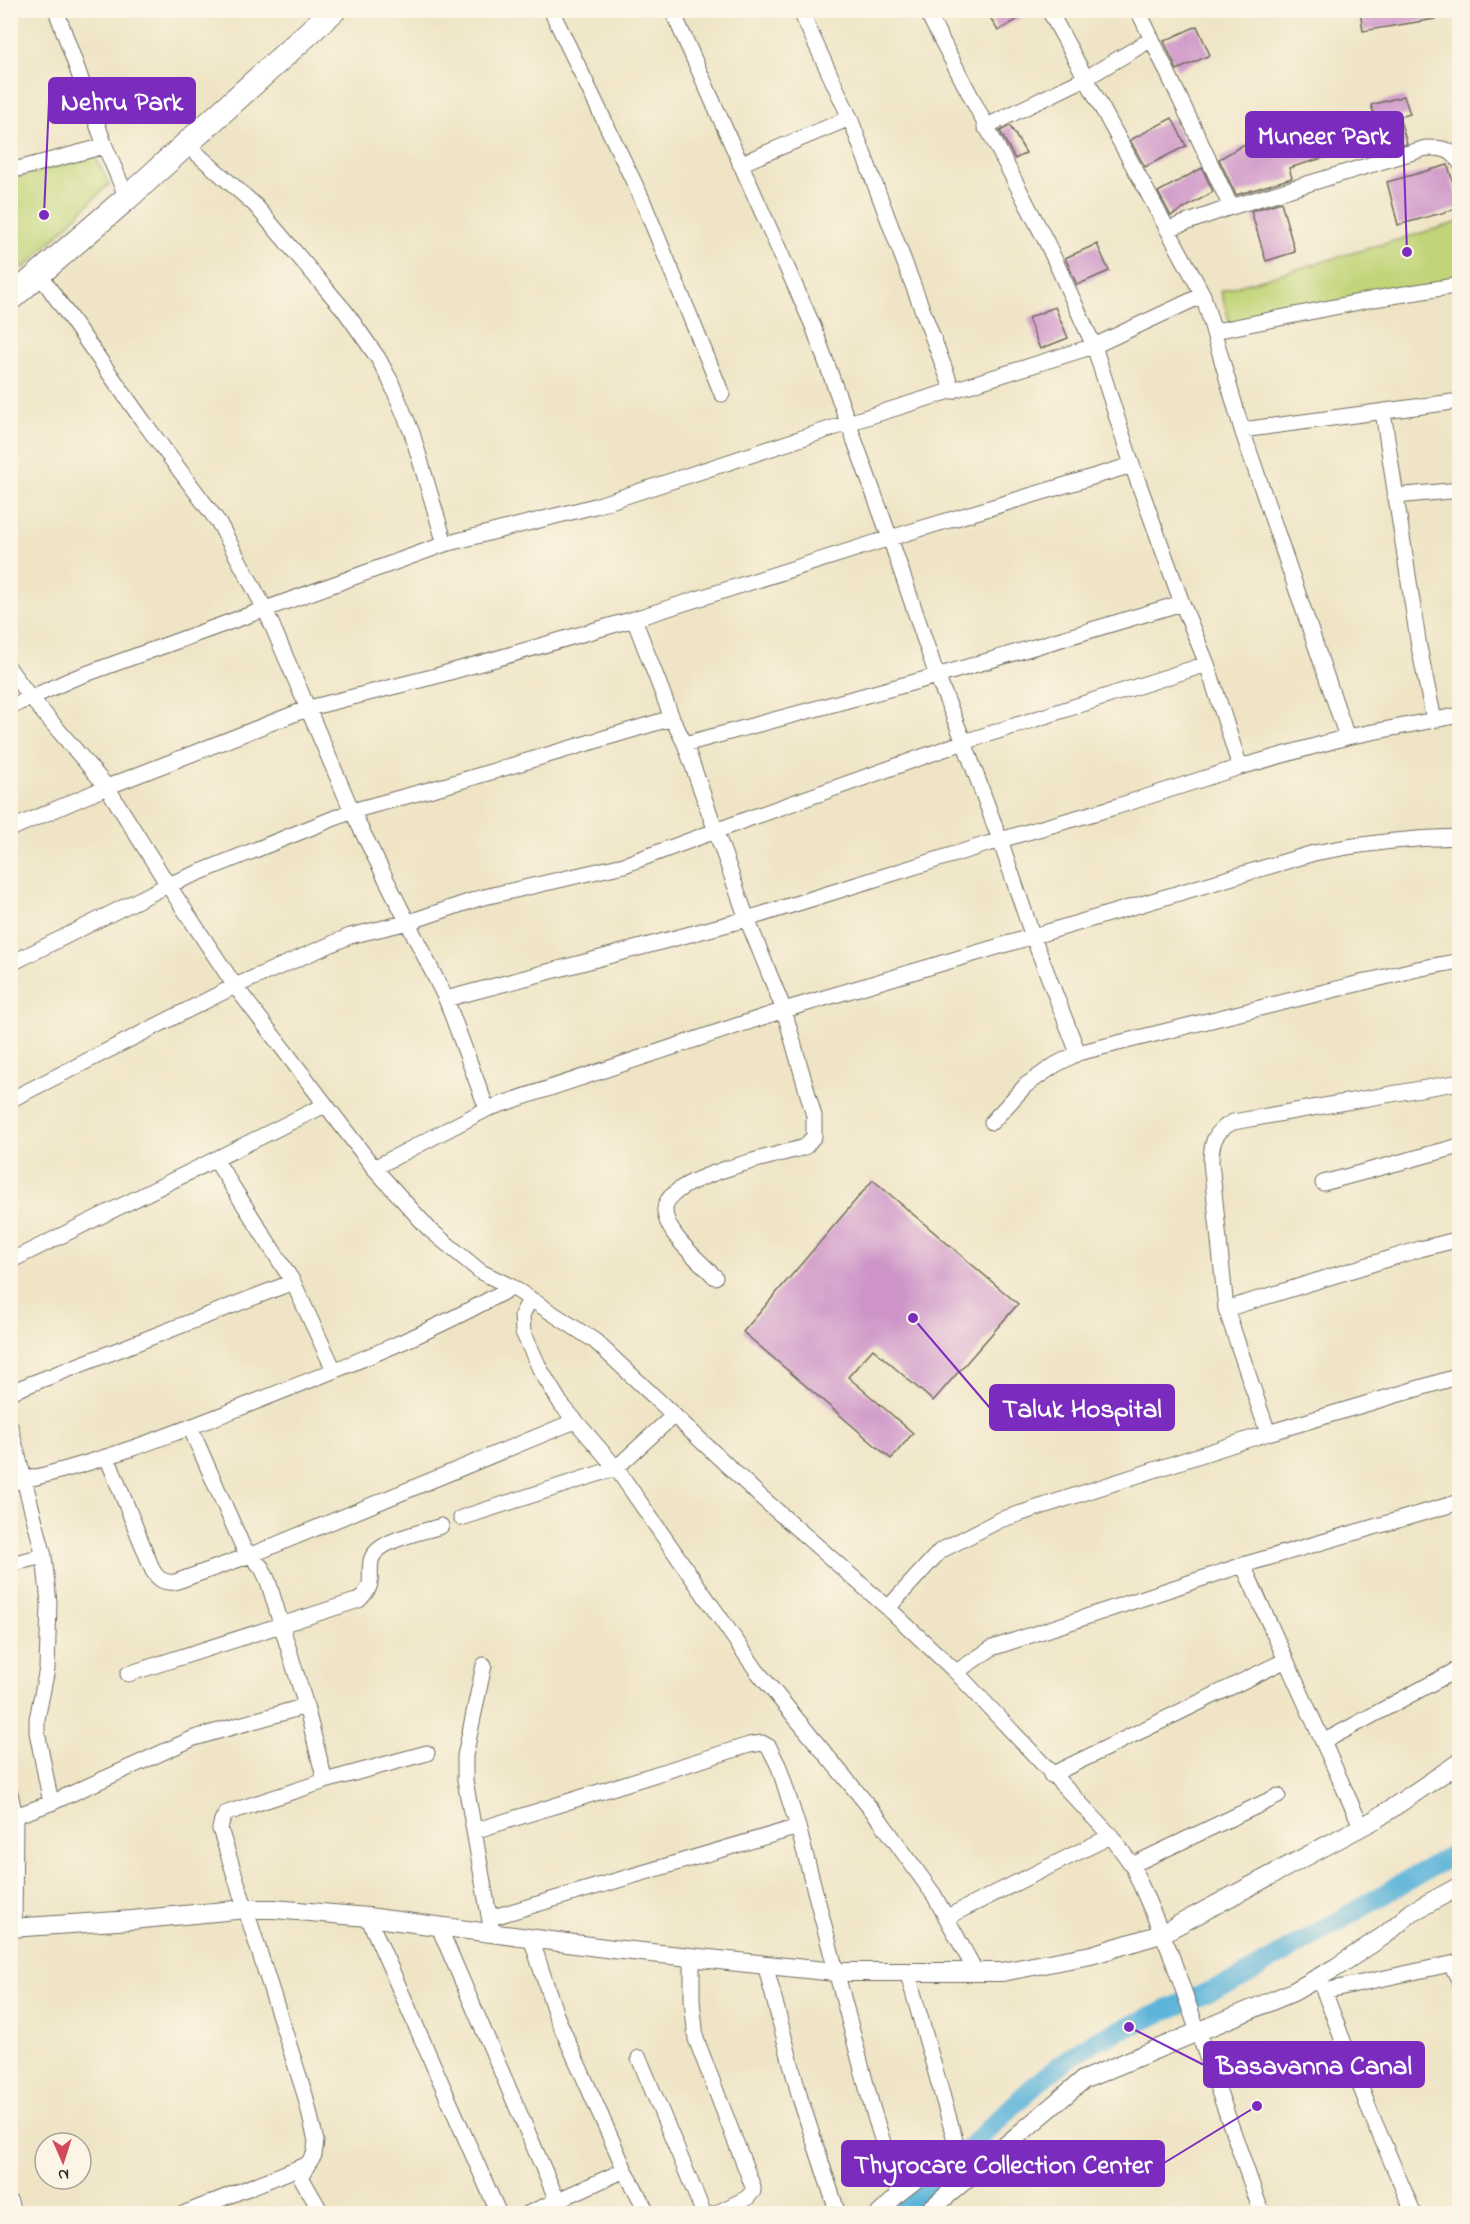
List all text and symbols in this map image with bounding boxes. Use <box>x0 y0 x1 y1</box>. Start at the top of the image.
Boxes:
callout: Nehru Park <box>49 78 195 123</box>
text: Nehru Park <box>61 84 184 123</box>
callout: Muneer Park <box>1246 112 1403 157</box>
text: Muneer Park <box>1257 118 1392 157</box>
callout: Taluk Hospital <box>990 1385 1174 1430</box>
text: Taluk Hospital <box>1002 1391 1162 1430</box>
callout: Basavanna Canal <box>1204 2042 1424 2087</box>
text: Basavanna Canal <box>1214 2048 1412 2087</box>
north arrow <box>33 2131 93 2191</box>
callout: Thyrocare Collection Center <box>842 2141 1164 2186</box>
text: Thyrocare Collection Center <box>854 2147 1153 2186</box>
text: N <box>57 2162 70 2186</box>

